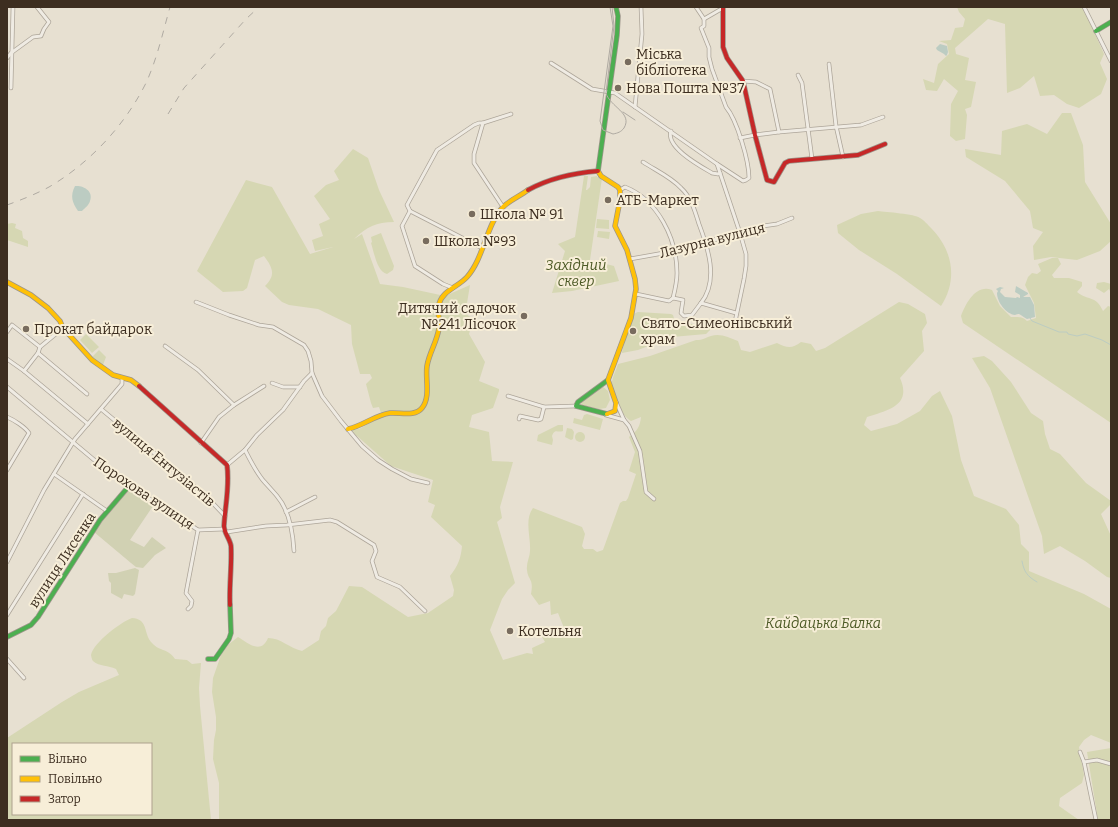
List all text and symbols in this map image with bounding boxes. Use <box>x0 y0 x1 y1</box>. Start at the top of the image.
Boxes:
place label: Міська бібліотека <box>636 46 707 79</box>
marker: Міська бібліотека <box>623 57 633 67</box>
place label: Нова Пошта №37 <box>626 80 744 97</box>
marker: Нова Пошта №37 <box>613 83 623 93</box>
place label: АТБ-Маркет <box>616 192 699 209</box>
marker: АТБ-Маркет <box>603 195 613 205</box>
place label: Школа № 91 <box>480 206 563 223</box>
marker: Школа № 91 <box>467 209 477 219</box>
street label: Лазурна вулиця <box>657 219 767 262</box>
place label: Школа №93 <box>434 233 516 250</box>
marker: Школа №93 <box>421 236 431 246</box>
park label: Західний сквер <box>546 257 606 290</box>
place label: Дитячий садочок №241 Лісочок <box>398 300 517 333</box>
marker: Дитячий садочок №241 Лісочок <box>519 311 529 321</box>
place label: Свято-Симеонівський храм <box>641 315 792 348</box>
place label: Прокат байдарок <box>34 321 153 338</box>
marker: Прокат байдарок <box>21 324 31 334</box>
marker: Свято-Симеонівський храм <box>628 326 638 336</box>
street label: вулиця Ентузіастів <box>109 414 219 510</box>
street label: Порохова вулиця <box>90 454 197 533</box>
street label: вулиця Лисенка <box>25 509 100 611</box>
park label: Кайдацька Балка <box>765 615 881 632</box>
place label: Котельня <box>518 623 582 640</box>
marker: Котельня <box>505 626 515 636</box>
legend <box>12 743 152 815</box>
text: Вільно <box>48 752 87 766</box>
text: Повільно <box>48 772 102 786</box>
text: Затор <box>48 792 81 806</box>

